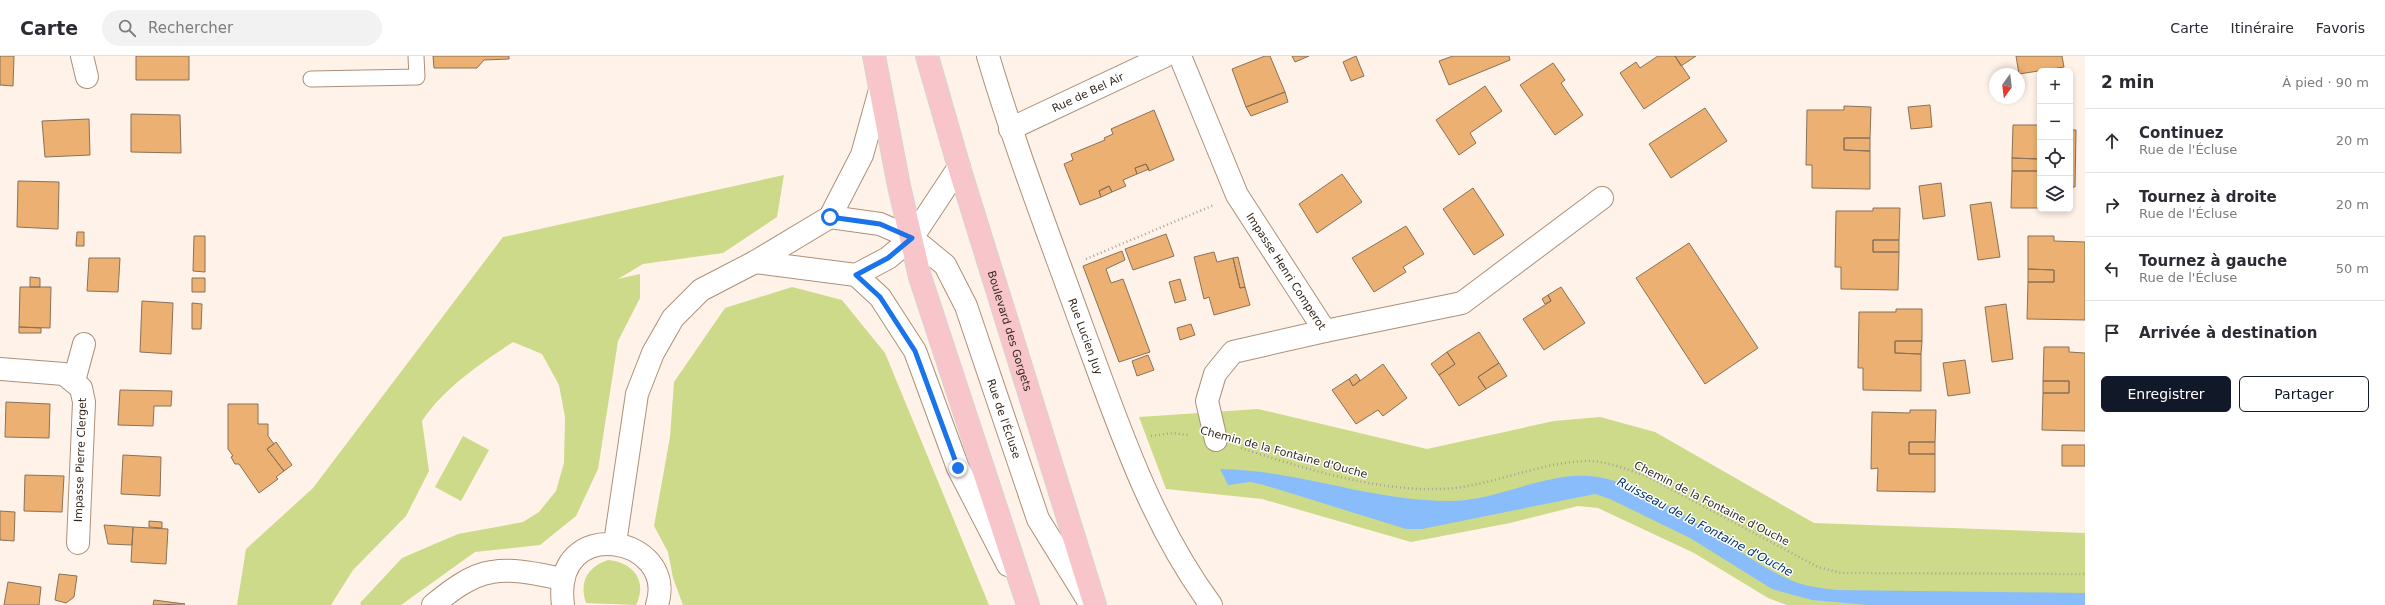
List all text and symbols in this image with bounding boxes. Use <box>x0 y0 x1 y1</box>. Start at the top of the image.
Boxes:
search box <box>102 10 382 46</box>
text: Carte <box>20 17 78 39</box>
icon: search <box>116 17 138 39</box>
text: Rechercher <box>148 19 233 37</box>
text: Carte <box>2170 20 2209 36</box>
text: Itinéraire <box>2231 20 2294 36</box>
text: Favoris <box>2316 20 2365 36</box>
north arrow <box>1989 68 2025 104</box>
map controls <box>2037 68 2073 212</box>
button: + <box>2037 68 2073 104</box>
street label: Rue de Bel Air <box>1050 70 1126 115</box>
text: 2 min <box>2101 72 2154 92</box>
text: À pied · 90 m <box>2282 75 2369 90</box>
button: − <box>2037 104 2073 140</box>
text: Continuez <box>2139 124 2224 142</box>
icon: ahead <box>2101 130 2123 152</box>
text: 20 m <box>2336 133 2369 148</box>
button: locate <box>2037 140 2073 176</box>
text: Rue de l'Écluse <box>2139 142 2237 157</box>
button: layers <box>2037 176 2073 212</box>
text: Tournez à droite <box>2139 188 2277 206</box>
icon: right <box>2101 194 2123 216</box>
text: 20 m <box>2336 197 2369 212</box>
text: Rue de l'Écluse <box>2139 206 2237 221</box>
route start <box>821 208 839 226</box>
street label: Impasse Henri Comperot <box>1243 211 1329 333</box>
text: Tournez à gauche <box>2139 252 2287 270</box>
icon: left <box>2101 258 2123 280</box>
text: 50 m <box>2336 261 2369 276</box>
street label: Boulevard des Gorgets <box>985 269 1034 393</box>
text: Rue de l'Écluse <box>2139 270 2237 285</box>
street label: Rue Lucien Juy <box>1065 297 1105 377</box>
icon: arrive <box>2101 322 2123 344</box>
text: Arrivée à destination <box>2139 324 2317 342</box>
button: Enregistrer <box>2101 376 2231 412</box>
button: Partager <box>2239 376 2369 412</box>
street label: Rue de l'Écluse <box>984 377 1023 461</box>
street label: Impasse Pierre Clerget <box>72 397 89 522</box>
street label: Chemin de la Fontaine d'Ouche <box>1199 424 1369 481</box>
street label: Chemin de la Fontaine d'Ouche <box>1632 458 1792 549</box>
route end <box>949 459 967 477</box>
water label: Ruisseau de la Fontaine d'Ouche <box>1615 475 1795 579</box>

